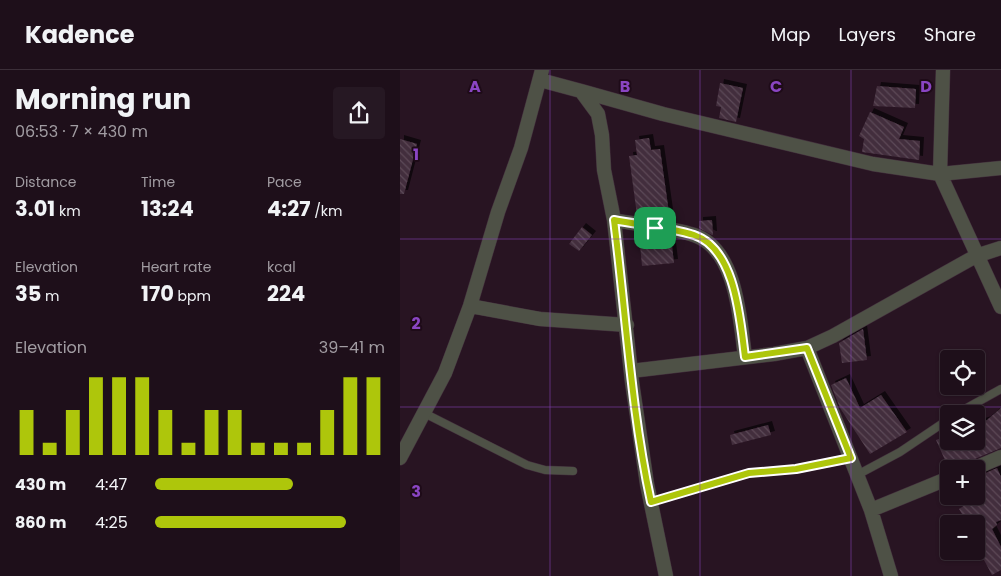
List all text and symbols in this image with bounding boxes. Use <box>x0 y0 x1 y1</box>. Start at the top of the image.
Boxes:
text: Kadence <box>25 18 135 51</box>
text: Map <box>771 22 811 47</box>
text: Layers <box>839 22 896 47</box>
text: Share <box>924 22 976 47</box>
text: A <box>469 75 481 98</box>
text: B <box>620 75 630 98</box>
text: C <box>770 75 782 98</box>
text: D <box>920 75 932 98</box>
text: Morning run <box>15 80 191 119</box>
button: share <box>333 87 385 139</box>
text: 06:53 · 7 × 430 m <box>15 120 148 143</box>
text: 1 <box>413 143 419 166</box>
text: Distance <box>15 172 76 192</box>
text: Time <box>141 172 175 192</box>
text: Pace <box>267 172 302 192</box>
text: 3.01 <box>15 194 55 223</box>
text: 13:24 <box>141 194 194 223</box>
text: 4:27 <box>267 194 310 223</box>
text: km <box>55 201 81 221</box>
text: /km <box>310 201 342 221</box>
pin <box>634 207 676 249</box>
icon: arrive <box>641 214 669 242</box>
text: Elevation <box>15 257 78 277</box>
text: Heart rate <box>141 257 211 277</box>
text: kcal <box>267 257 296 277</box>
text: 35 <box>15 279 41 308</box>
text: 170 <box>141 279 174 308</box>
text: 224 <box>267 279 305 308</box>
text: m <box>41 286 60 306</box>
text: bpm <box>174 286 211 306</box>
text: 2 <box>411 312 421 335</box>
text: Elevation <box>15 336 87 359</box>
text: 39–41 m <box>319 336 385 359</box>
map controls <box>940 350 985 560</box>
button: locate <box>940 350 985 395</box>
button: layers <box>940 405 985 450</box>
button: + <box>940 460 985 505</box>
text: 430 m <box>15 473 66 496</box>
text: 4:47 <box>95 473 127 496</box>
text: 3 <box>411 480 421 503</box>
text: 860 m <box>15 511 66 534</box>
text: 4:25 <box>95 511 128 534</box>
button: − <box>940 515 985 560</box>

